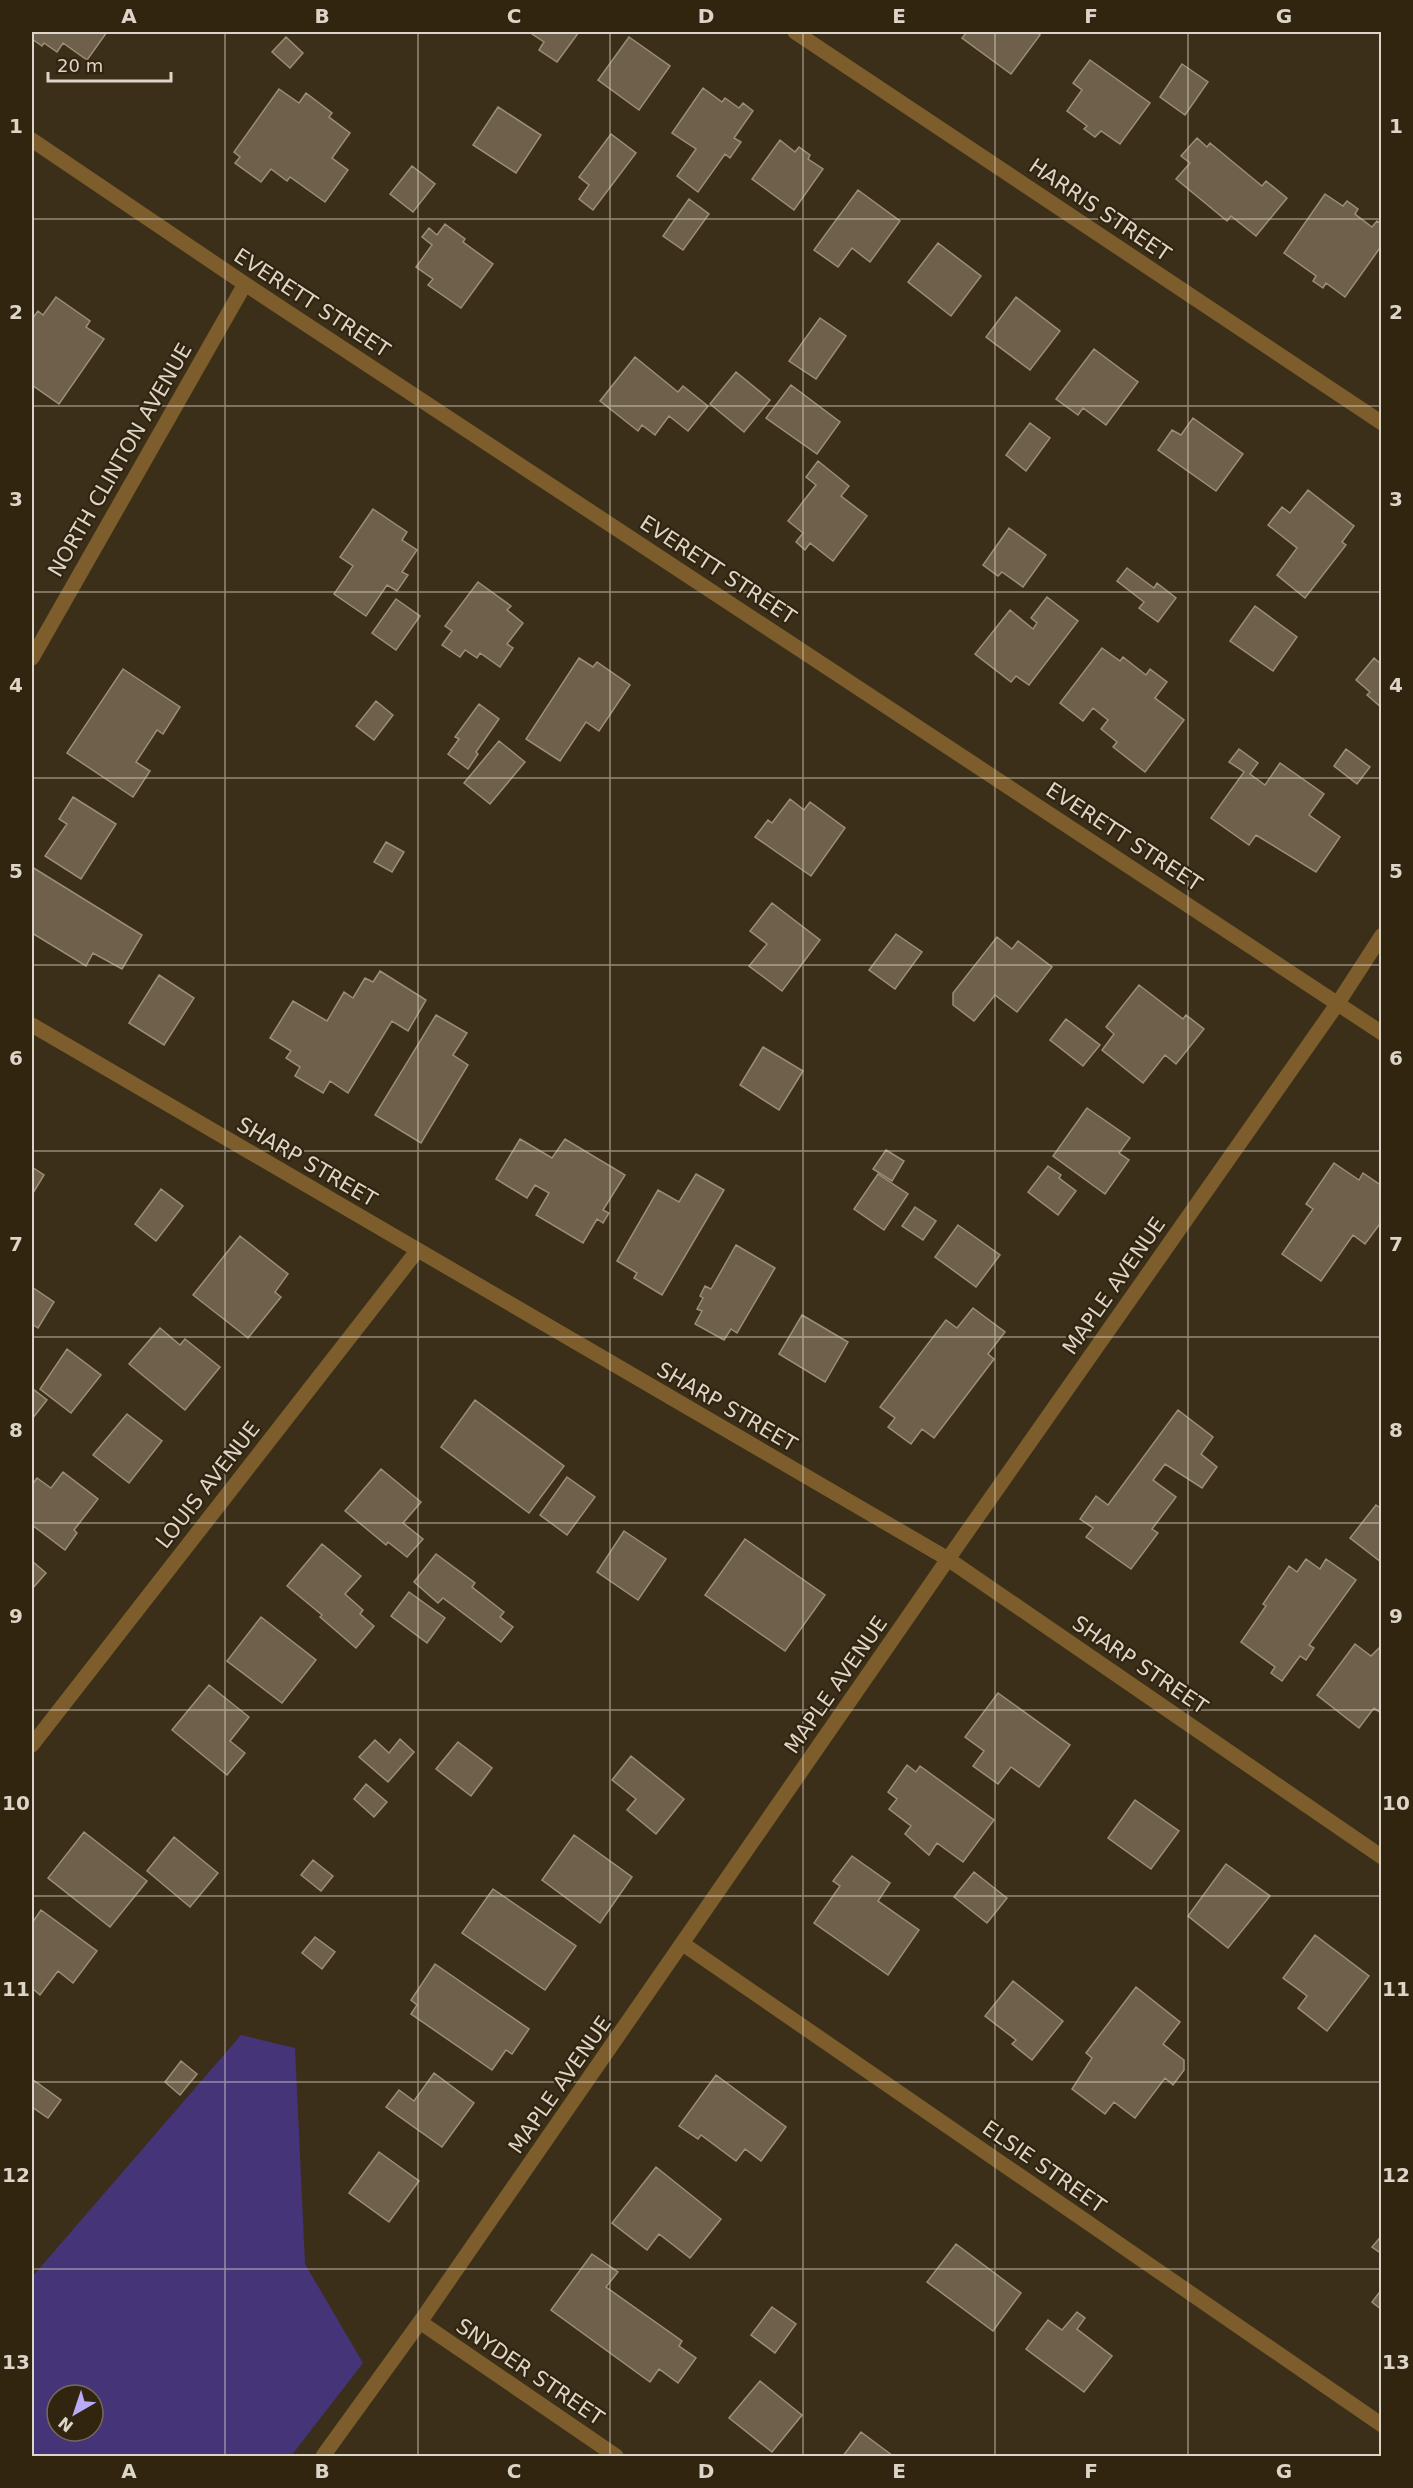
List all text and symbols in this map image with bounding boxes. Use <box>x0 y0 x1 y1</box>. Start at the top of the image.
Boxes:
text: A <box>121 4 137 28</box>
text: B <box>314 4 330 28</box>
text: C <box>507 4 521 28</box>
text: D <box>698 4 714 28</box>
text: E <box>892 4 906 28</box>
text: F <box>1084 4 1098 28</box>
text: G <box>1276 4 1292 28</box>
scale bar <box>48 45 171 83</box>
text: 20 m <box>57 55 103 76</box>
text: 1 <box>9 114 23 138</box>
text: 1 <box>1389 114 1403 138</box>
street label: HARRIS STREET <box>1025 154 1176 266</box>
street label: EVERETT STREET <box>230 244 395 362</box>
text: 2 <box>9 300 23 324</box>
text: 2 <box>1389 300 1403 324</box>
street label: NORTH CLINTON AVENUE <box>43 339 197 581</box>
text: 3 <box>9 487 23 511</box>
text: 3 <box>1389 487 1403 511</box>
street label: EVERETT STREET <box>636 511 801 629</box>
text: 4 <box>9 673 23 697</box>
text: 4 <box>1389 673 1403 697</box>
street label: EVERETT STREET <box>1042 778 1207 896</box>
text: 5 <box>9 859 23 883</box>
text: 5 <box>1389 859 1403 883</box>
text: 6 <box>9 1046 23 1070</box>
text: 6 <box>1389 1046 1403 1070</box>
street label: SHARP STREET <box>233 1112 381 1212</box>
street label: MAPLE AVENUE <box>1058 1213 1170 1359</box>
text: 7 <box>9 1232 23 1256</box>
text: 7 <box>1389 1232 1403 1256</box>
street label: SHARP STREET <box>653 1357 801 1457</box>
street label: LOUIS AVENUE <box>151 1417 265 1553</box>
text: 8 <box>9 1418 23 1442</box>
text: 8 <box>1389 1418 1403 1442</box>
text: 9 <box>9 1604 23 1628</box>
text: 9 <box>1389 1604 1403 1628</box>
street label: SHARP STREET <box>1068 1611 1212 1719</box>
street label: MAPLE AVENUE <box>780 1612 892 1758</box>
text: 10 <box>2 1791 30 1815</box>
text: 10 <box>1382 1791 1410 1815</box>
text: 11 <box>2 1977 30 2001</box>
text: 11 <box>1382 1977 1410 2001</box>
street label: MAPLE AVENUE <box>504 2012 616 2158</box>
street label: ELSIE STREET <box>978 2116 1110 2218</box>
text: 12 <box>2 2163 30 2187</box>
text: 12 <box>1382 2163 1410 2187</box>
street label: SNYDER STREET <box>452 2314 608 2430</box>
text: 13 <box>2 2350 30 2374</box>
text: 13 <box>1382 2350 1410 2374</box>
north arrow <box>45 2383 105 2443</box>
text: N <box>55 2413 77 2436</box>
text: A <box>121 2459 137 2483</box>
text: B <box>314 2459 330 2483</box>
text: C <box>507 2459 521 2483</box>
text: D <box>698 2459 714 2483</box>
text: E <box>892 2459 906 2483</box>
text: F <box>1084 2459 1098 2483</box>
text: G <box>1276 2459 1292 2483</box>

